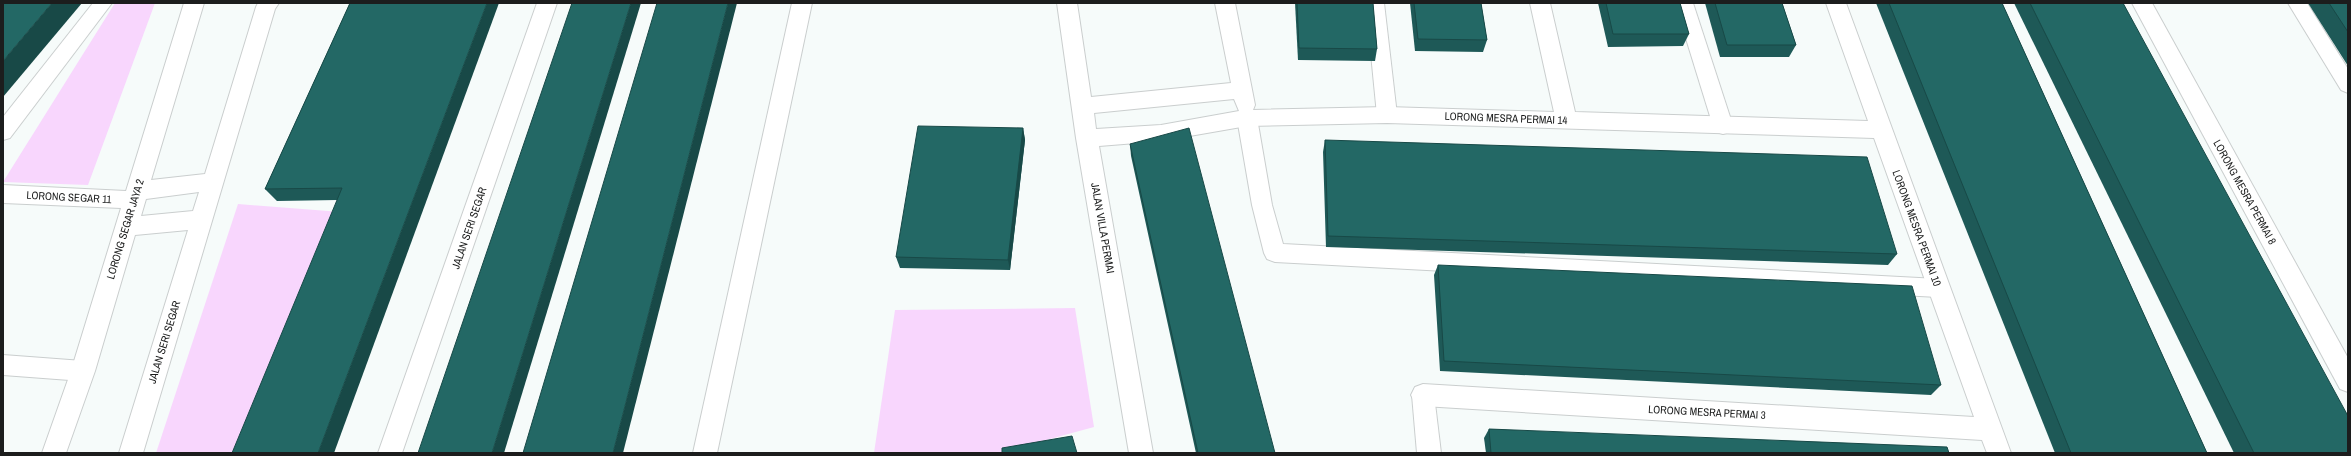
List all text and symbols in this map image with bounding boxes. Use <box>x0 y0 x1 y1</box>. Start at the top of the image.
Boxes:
street label: LORONG MESRA PERMAI 14 <box>1444 109 1568 127</box>
street label: LORONG MESRA PERMAI 8 <box>2210 137 2280 247</box>
street label: LORONG MESRA PERMAI 10 <box>1889 168 1945 288</box>
street label: LORONG SEGAR JAYA 2 <box>103 177 147 281</box>
street label: JALAN VILLA PERMAI <box>1088 182 1118 274</box>
street label: JALAN SERI SEGAR <box>448 185 490 271</box>
street label: LORONG SEGAR 11 <box>26 188 112 206</box>
street label: JALAN SERI SEGAR <box>145 299 183 385</box>
street label: LORONG MESRA PERMAI 3 <box>1648 402 1766 422</box>

